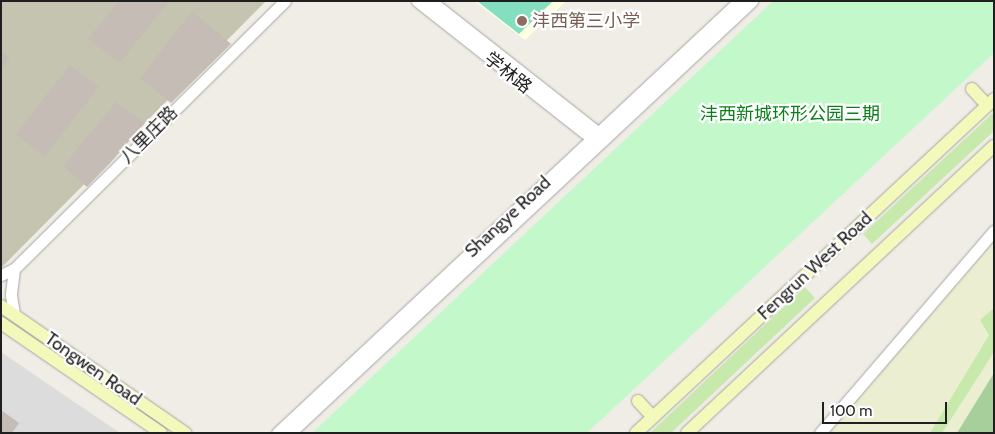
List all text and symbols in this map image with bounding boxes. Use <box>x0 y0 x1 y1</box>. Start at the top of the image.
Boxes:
place label: 沣西第三小学 <box>532 10 640 32</box>
marker: 沣西第三小学 <box>516 15 528 27</box>
street label: 学林路 <box>480 48 536 98</box>
street label: 八里庄路 <box>116 102 182 168</box>
park label: 沣西新城环形公园三期 <box>700 103 880 125</box>
street label: Shangye Road <box>461 172 555 262</box>
street label: Fengrun West Road <box>753 208 877 324</box>
street label: Tongwen Road <box>41 328 145 410</box>
scale bar <box>825 392 950 424</box>
text: 100 m <box>830 402 872 420</box>

